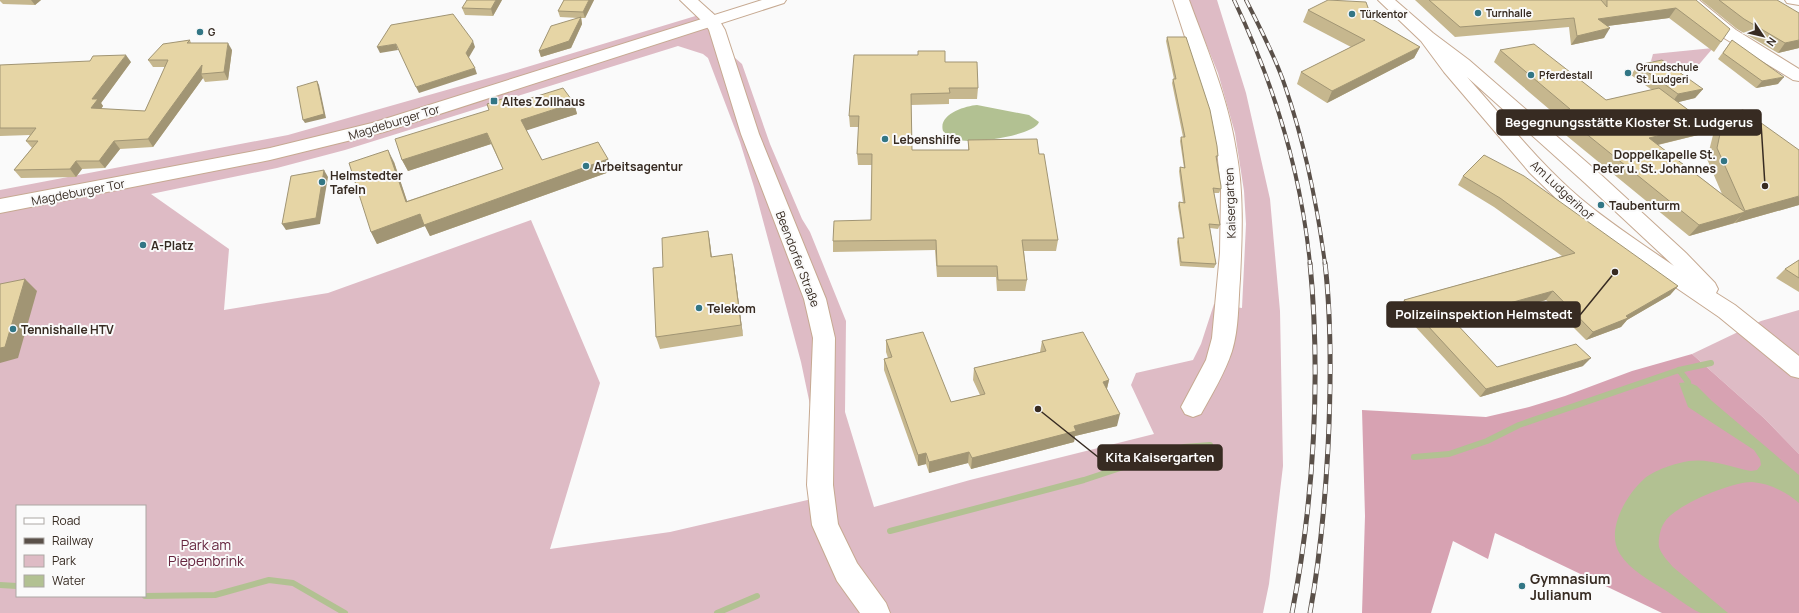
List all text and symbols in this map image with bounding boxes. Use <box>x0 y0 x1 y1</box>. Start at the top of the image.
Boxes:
place label: Turnhalle <box>1486 6 1532 20</box>
place label: Türkentor <box>1360 7 1407 21</box>
marker: Turnhalle <box>1473 8 1483 18</box>
marker: Türkentor <box>1347 9 1357 19</box>
north arrow <box>1743 16 1783 56</box>
place label: G <box>208 25 216 39</box>
marker: G <box>195 27 205 37</box>
text: N <box>1763 34 1780 50</box>
place label: Grundschule St. Ludgeri <box>1636 60 1698 86</box>
place label: Pferdestall <box>1539 68 1593 82</box>
marker: Grundschule St. Ludgeri <box>1623 68 1633 78</box>
marker: Pferdestall <box>1526 70 1536 80</box>
place label: Altes Zollhaus <box>502 93 585 110</box>
marker: Altes Zollhaus <box>489 96 499 106</box>
street label: Magdeburger Tor <box>346 100 442 144</box>
callout: Begegnungsstätte Kloster St. Ludgerus <box>1497 110 1761 135</box>
text: Begegnungsstätte Kloster St. Ludgerus <box>1505 113 1753 131</box>
place label: Lebenshilfe <box>893 131 961 148</box>
marker: Lebenshilfe <box>880 134 890 144</box>
place label: Doppelkapelle St. Peter u. St. Johannes <box>1593 146 1716 177</box>
street label: Am Ludgerihof <box>1527 156 1598 224</box>
marker: Doppelkapelle St. Peter u. St. Johannes <box>1719 156 1729 166</box>
place label: Arbeitsagentur <box>594 158 683 175</box>
marker: Arbeitsagentur <box>581 161 591 171</box>
place label: Helmstedter Tafeln <box>330 167 403 198</box>
street label: Kaisergarten <box>1220 167 1240 239</box>
street label: Magdeburger Tor <box>30 174 127 209</box>
marker: Helmstedter Tafeln <box>317 177 327 187</box>
place label: Taubenturm <box>1609 197 1680 214</box>
marker: Taubenturm <box>1596 200 1606 210</box>
street label: Beendorfer Straße <box>772 208 824 310</box>
place label: A-Platz <box>151 237 194 254</box>
marker: A-Platz <box>138 240 148 250</box>
place label: Telekom <box>707 300 756 317</box>
callout: Polizeiinspektion Helmstedt <box>1387 302 1580 327</box>
marker: Telekom <box>694 303 704 313</box>
text: Polizeiinspektion Helmstedt <box>1395 305 1573 323</box>
place label: Tennishalle HTV <box>21 321 114 338</box>
marker: Tennishalle HTV <box>8 324 18 334</box>
callout: Kita Kaisergarten <box>1098 445 1222 470</box>
text: Kita Kaisergarten <box>1106 448 1214 466</box>
legend <box>16 505 146 597</box>
text: Road <box>52 512 80 529</box>
text: Railway <box>52 532 94 549</box>
park label: Park am Piepenbrink <box>168 535 245 570</box>
text: Park <box>52 552 77 569</box>
place label: Gymnasium Julianum <box>1530 569 1610 604</box>
text: Water <box>52 572 86 589</box>
marker: Gymnasium Julianum <box>1517 581 1527 591</box>

